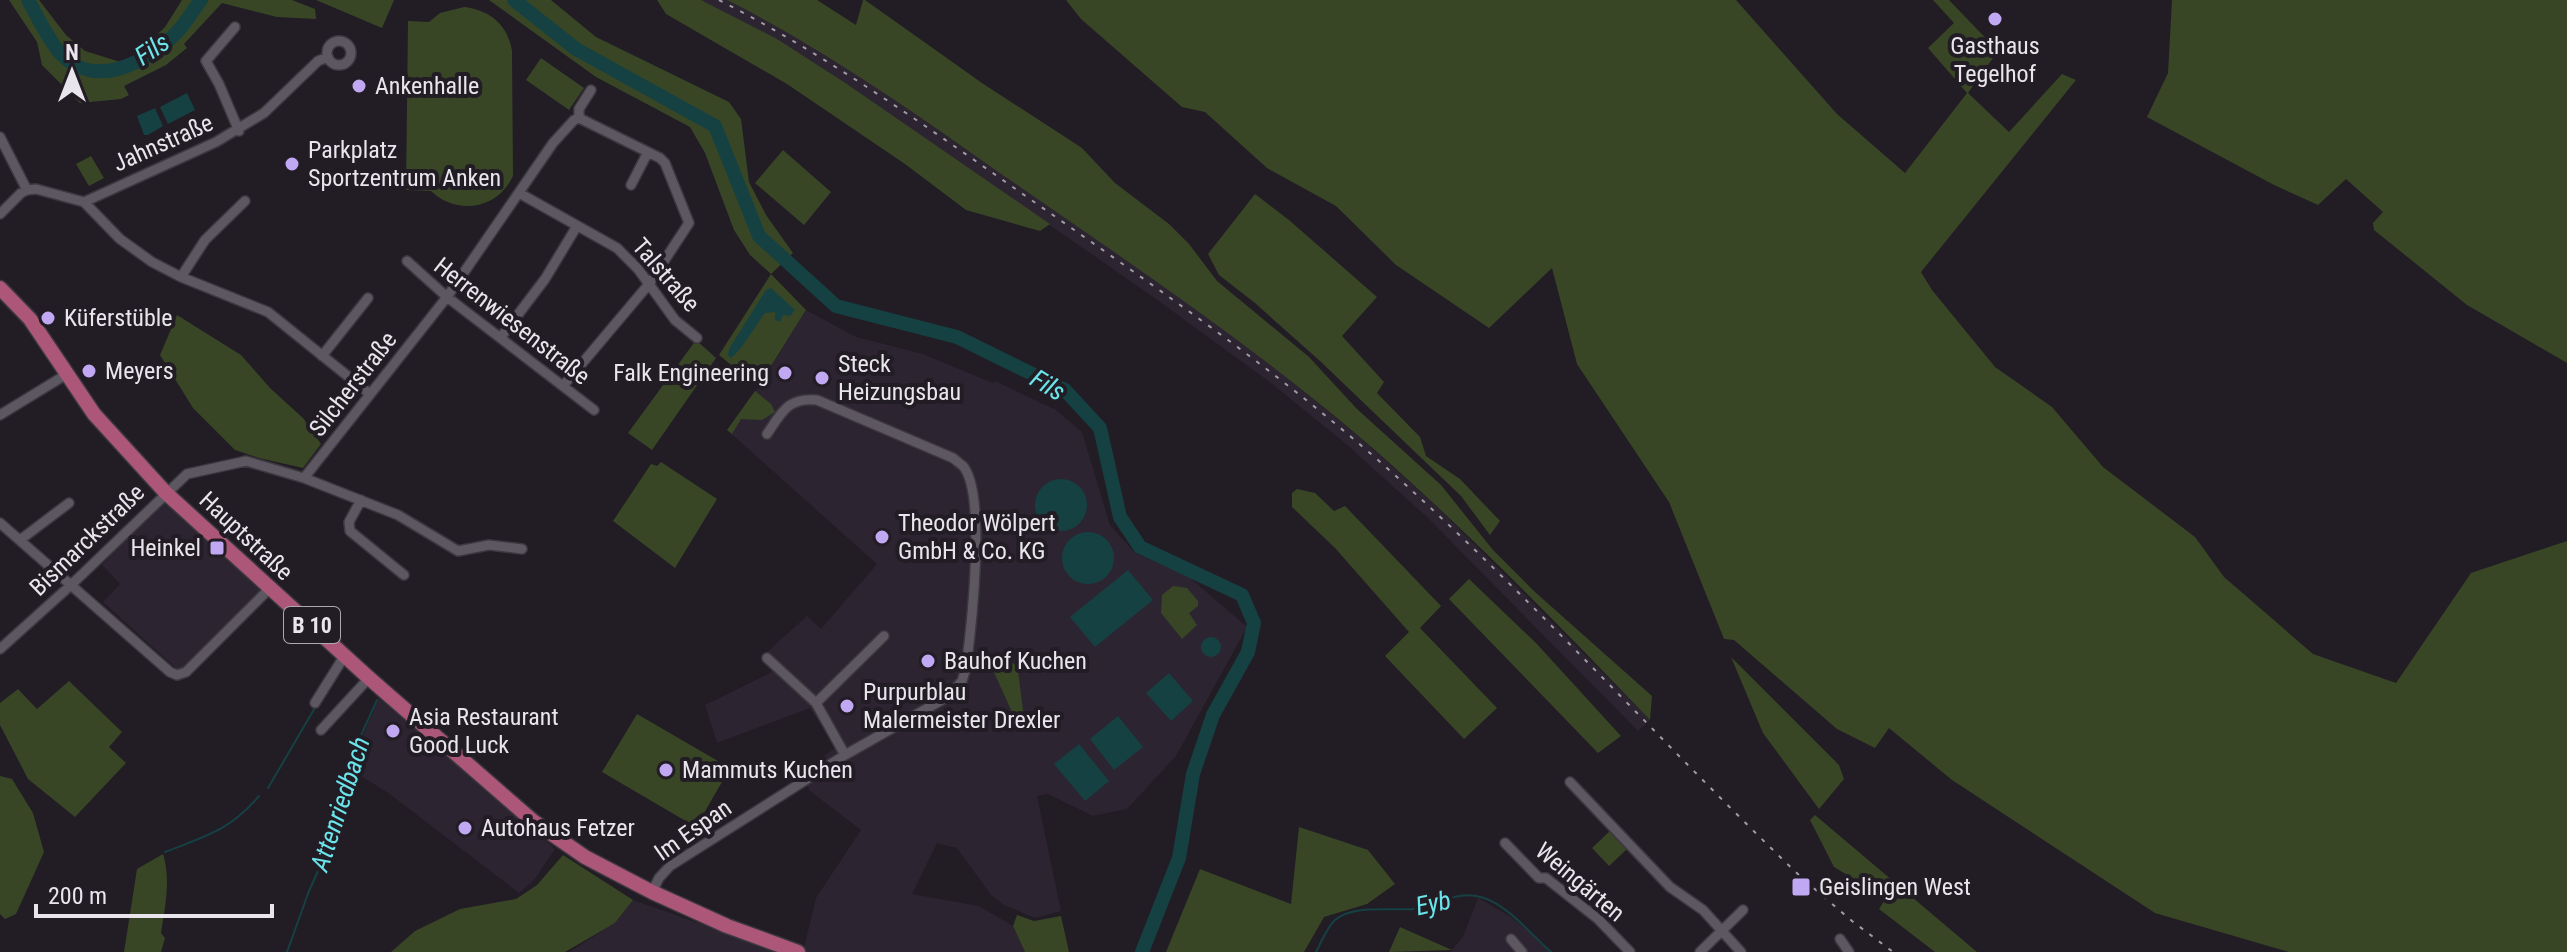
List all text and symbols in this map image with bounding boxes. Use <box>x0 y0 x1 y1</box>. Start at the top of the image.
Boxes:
marker: Gasthaus Tegelhof <box>1986 10 2004 28</box>
water label: Fils <box>129 27 175 71</box>
north arrow <box>32 32 112 112</box>
place label: Gasthaus Tegelhof <box>1950 32 2040 88</box>
text: N <box>65 40 79 65</box>
place label: Ankenhalle <box>375 72 479 100</box>
marker: Ankenhalle <box>350 77 368 95</box>
street label: Jahnstraße <box>109 109 217 177</box>
place label: Parkplatz Sportzentrum Anken <box>308 136 501 192</box>
marker: Parkplatz Sportzentrum Anken <box>283 155 301 173</box>
street label: Talstraße <box>626 232 706 318</box>
street label: Herrenwiesenstraße <box>429 252 595 390</box>
place label: Küferstüble <box>64 304 173 332</box>
marker: Küferstüble <box>39 309 57 327</box>
street label: Silcherstraße <box>304 326 402 442</box>
place label: Steck Heizungsbau <box>838 350 961 406</box>
place label: Meyers <box>105 357 174 385</box>
place label: Falk Engineering <box>613 359 769 387</box>
marker: Meyers <box>80 362 98 380</box>
water label: Fils <box>1025 363 1071 407</box>
marker: Falk Engineering <box>776 364 794 382</box>
marker: Steck Heizungsbau <box>813 369 831 387</box>
street label: Bismarckstraße <box>24 478 150 602</box>
street label: Hauptstraße <box>194 486 298 586</box>
place label: Theodor Wölpert GmbH & Co. KG <box>898 509 1056 565</box>
marker: Theodor Wölpert GmbH & Co. KG <box>873 528 891 546</box>
place label: Heinkel <box>130 534 201 562</box>
marker: Heinkel <box>208 539 226 557</box>
road number: B 10 <box>284 607 340 643</box>
place label: Bauhof Kuchen <box>944 647 1087 675</box>
marker: Bauhof Kuchen <box>919 652 937 670</box>
place label: Purpurblau Malermeister Drexler <box>863 678 1060 734</box>
marker: Purpurblau Malermeister Drexler <box>838 697 856 715</box>
place label: Asia Restaurant Good Luck <box>409 703 559 759</box>
marker: Asia Restaurant Good Luck <box>384 722 402 740</box>
water label: Attenriedbach <box>304 733 376 876</box>
place label: Mammuts Kuchen <box>682 756 853 784</box>
marker: Mammuts Kuchen <box>657 761 675 779</box>
street label: Im Espan <box>649 793 737 867</box>
place label: Autohaus Fetzer <box>481 814 635 842</box>
marker: Autohaus Fetzer <box>456 819 474 837</box>
street label: Weingärten <box>1530 837 1630 927</box>
scale bar <box>36 868 272 918</box>
place label: Geislingen West <box>1819 873 1971 901</box>
marker: Geislingen West <box>1790 876 1812 898</box>
text: 200 m <box>48 882 107 910</box>
water label: Eyb <box>1413 885 1453 921</box>

